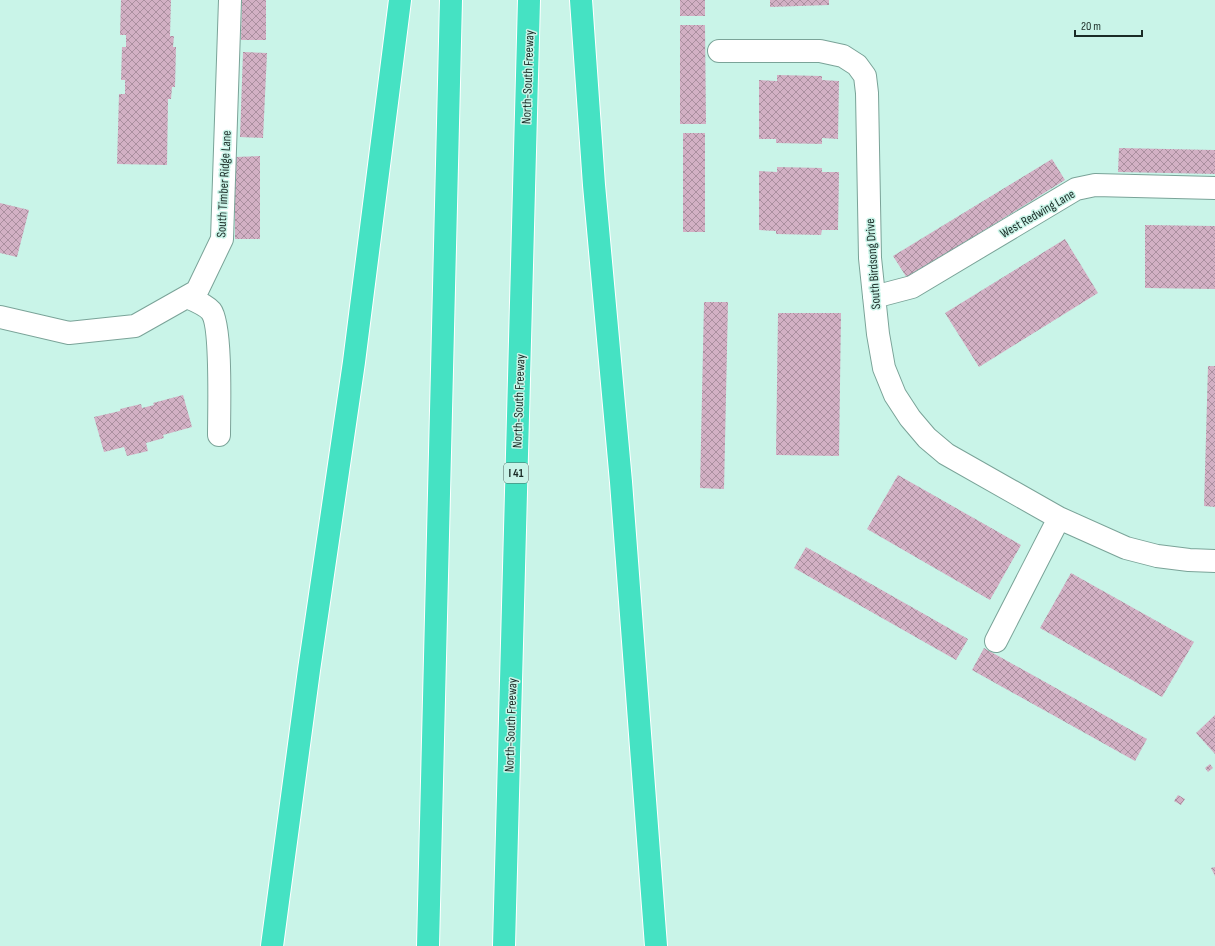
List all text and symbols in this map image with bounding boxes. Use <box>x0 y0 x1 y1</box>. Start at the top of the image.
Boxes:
scale bar <box>1075 12 1142 38</box>
text: 20 m <box>1081 19 1101 34</box>
street label: North-South Freeway <box>518 30 538 124</box>
street label: South Timber Ridge Lane <box>213 130 235 238</box>
street label: West Redwing Lane <box>997 186 1078 242</box>
street label: South Birdsong Drive <box>862 218 884 310</box>
street label: North-South Freeway <box>509 354 529 448</box>
road number: I 41 <box>504 463 528 483</box>
street label: North-South Freeway <box>501 678 521 772</box>

